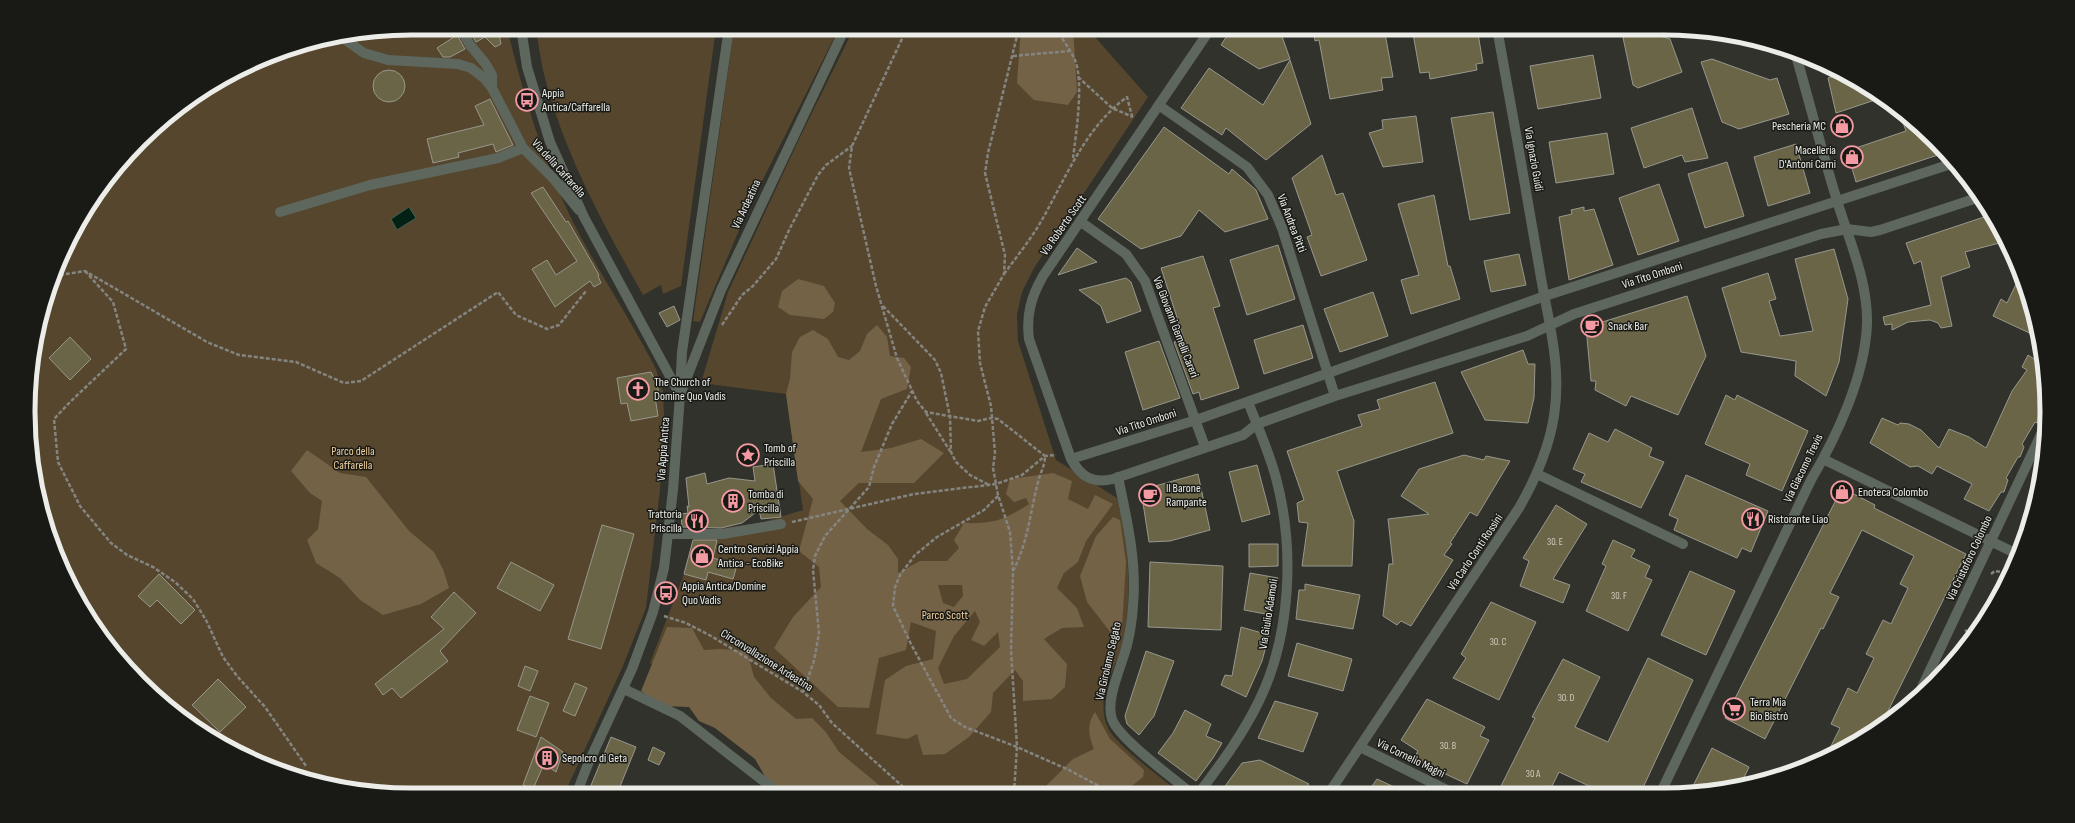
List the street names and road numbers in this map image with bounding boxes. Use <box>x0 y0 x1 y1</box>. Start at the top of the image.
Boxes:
street label: Via Ignazio Guidi <box>1520 126 1547 192</box>
street label: Via della Caffarella <box>528 136 589 201</box>
street label: Via Ardeatina <box>728 177 765 231</box>
street label: Via Roberto Scott <box>1037 192 1090 258</box>
street label: Via Andrea Pitti <box>1274 192 1309 254</box>
street label: Via Tito Omboni <box>1620 259 1684 292</box>
street label: Via Giovanni Gemelli Careri <box>1149 275 1202 380</box>
street label: Via Tito Omboni <box>1114 406 1178 439</box>
street label: Via Appia Antica <box>654 416 673 481</box>
street label: Via Giacomo Trevis <box>1780 431 1827 505</box>
street label: Via Carlo Conti Rossini <box>1444 511 1507 593</box>
street label: Via Cristoforo Colombo <box>1943 513 1996 603</box>
street label: Via Giulio Adamoli <box>1256 578 1281 650</box>
street label: Via Girolamo Segato <box>1092 621 1125 702</box>
street label: Circonvallazione Ardeatina <box>718 626 816 695</box>
street label: Via Cornelio Magni <box>1374 736 1447 781</box>

